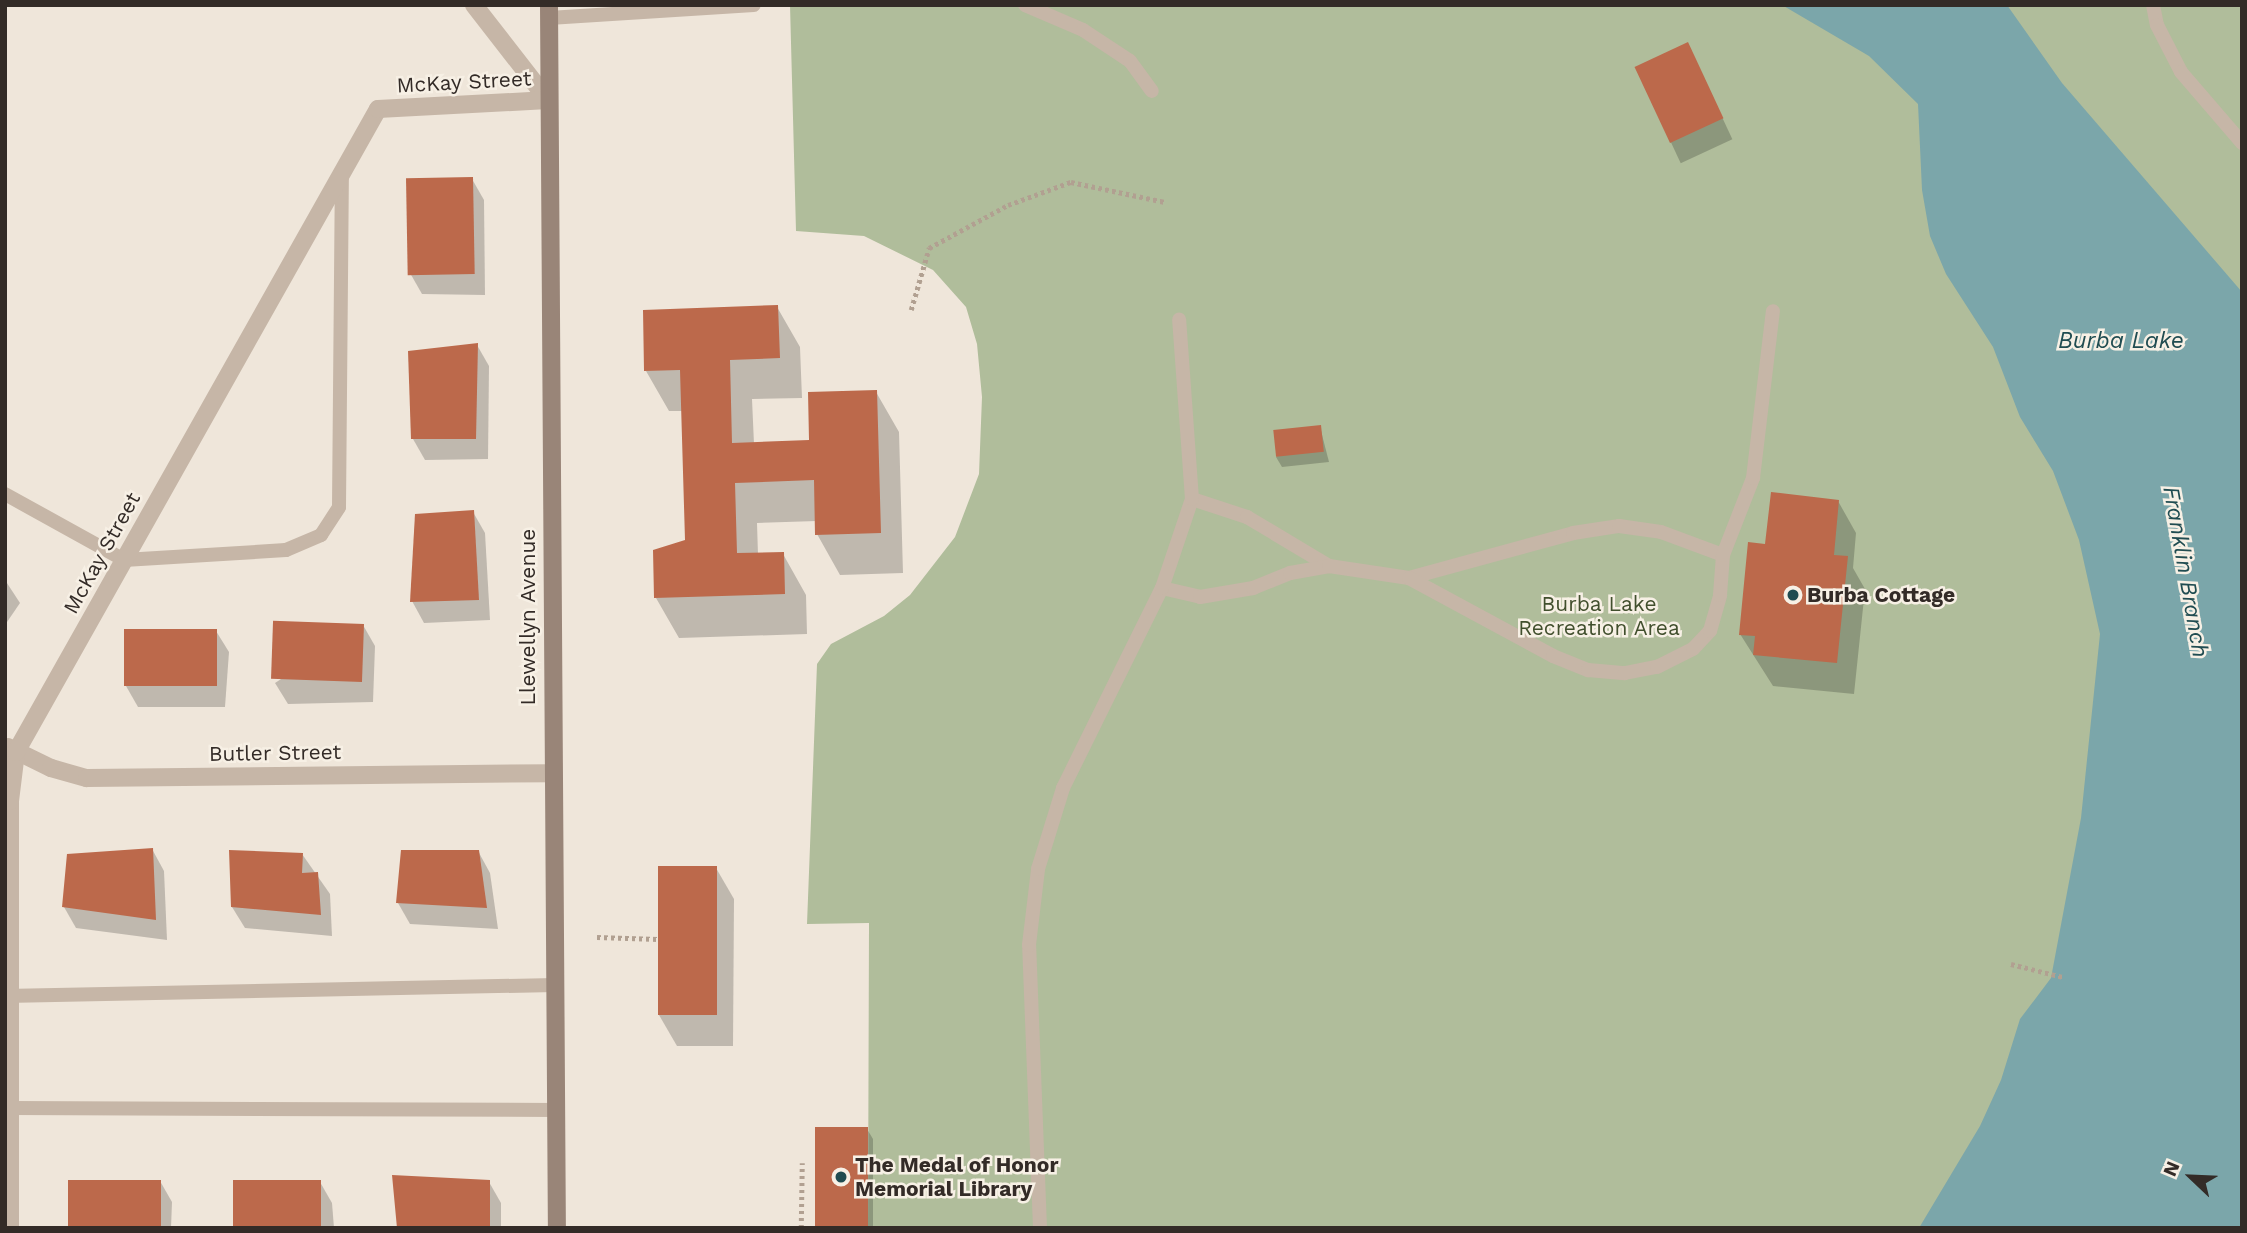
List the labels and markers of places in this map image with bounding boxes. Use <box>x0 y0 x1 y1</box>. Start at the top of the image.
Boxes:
place label: Burba Cottage <box>1807 582 1955 608</box>
marker: Burba Cottage <box>1785 587 1801 603</box>
place label: The Medal of Honor Memorial Library <box>855 1152 1059 1202</box>
marker: The Medal of Honor Memorial Library <box>833 1169 849 1185</box>

